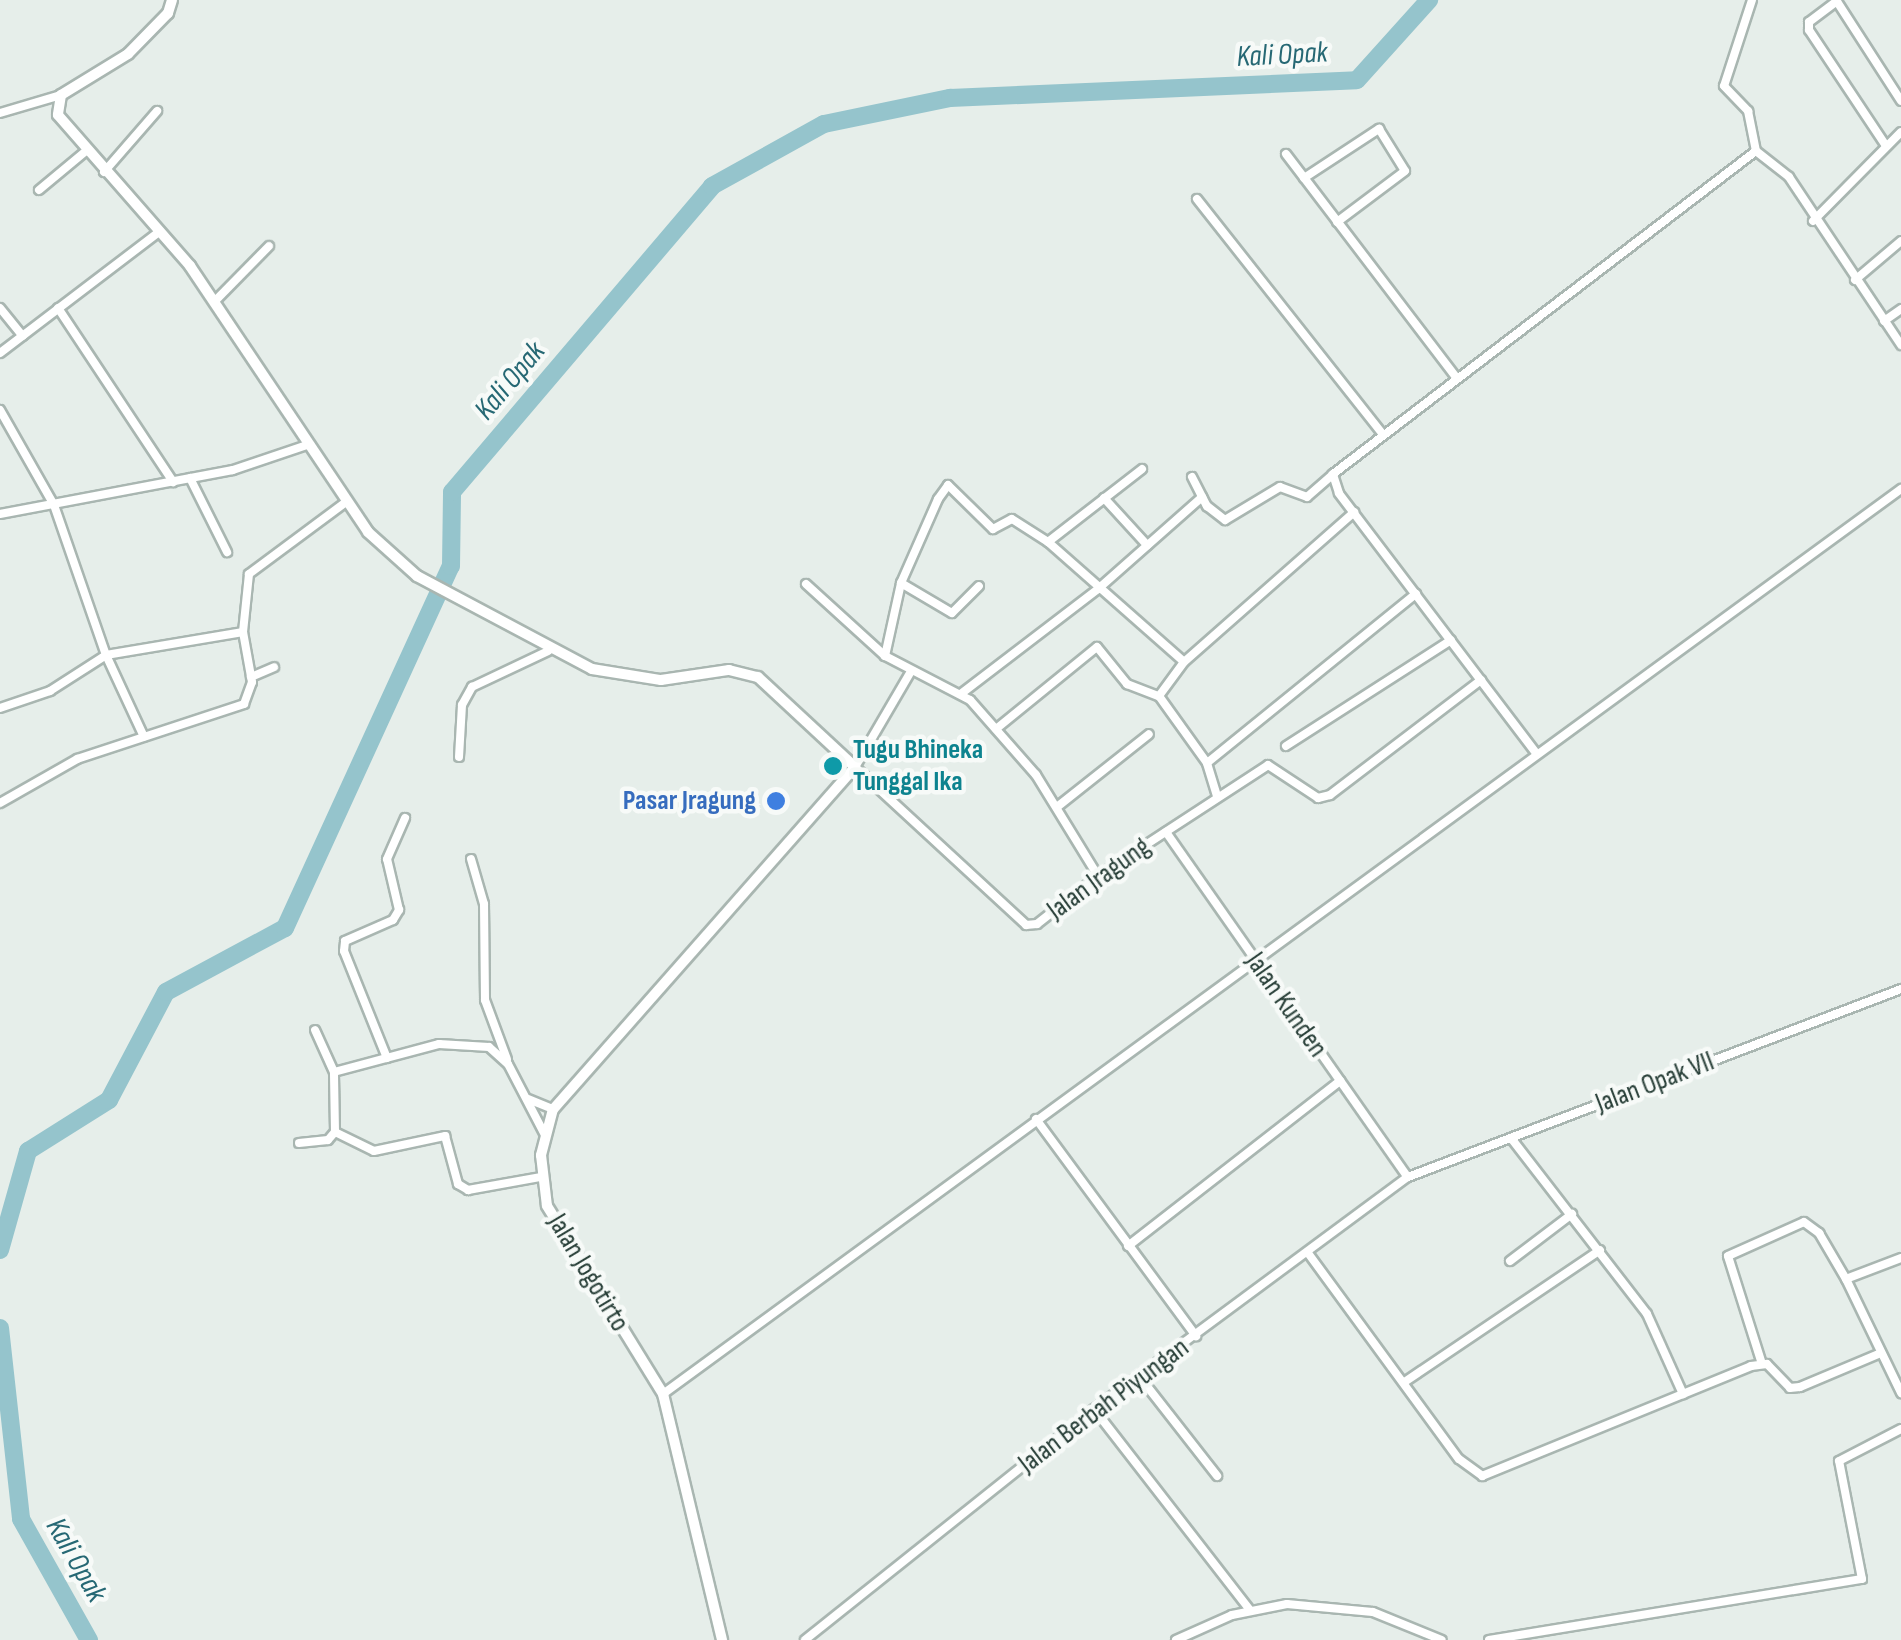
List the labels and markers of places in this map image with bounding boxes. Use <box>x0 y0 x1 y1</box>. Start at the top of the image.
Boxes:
place label: Tugu Bhineka Tunggal Ika <box>853 733 983 799</box>
marker: Tugu Bhineka Tunggal Ika <box>822 755 844 777</box>
place label: Pasar Jragung <box>623 784 756 818</box>
marker: Pasar Jragung <box>765 790 787 812</box>

